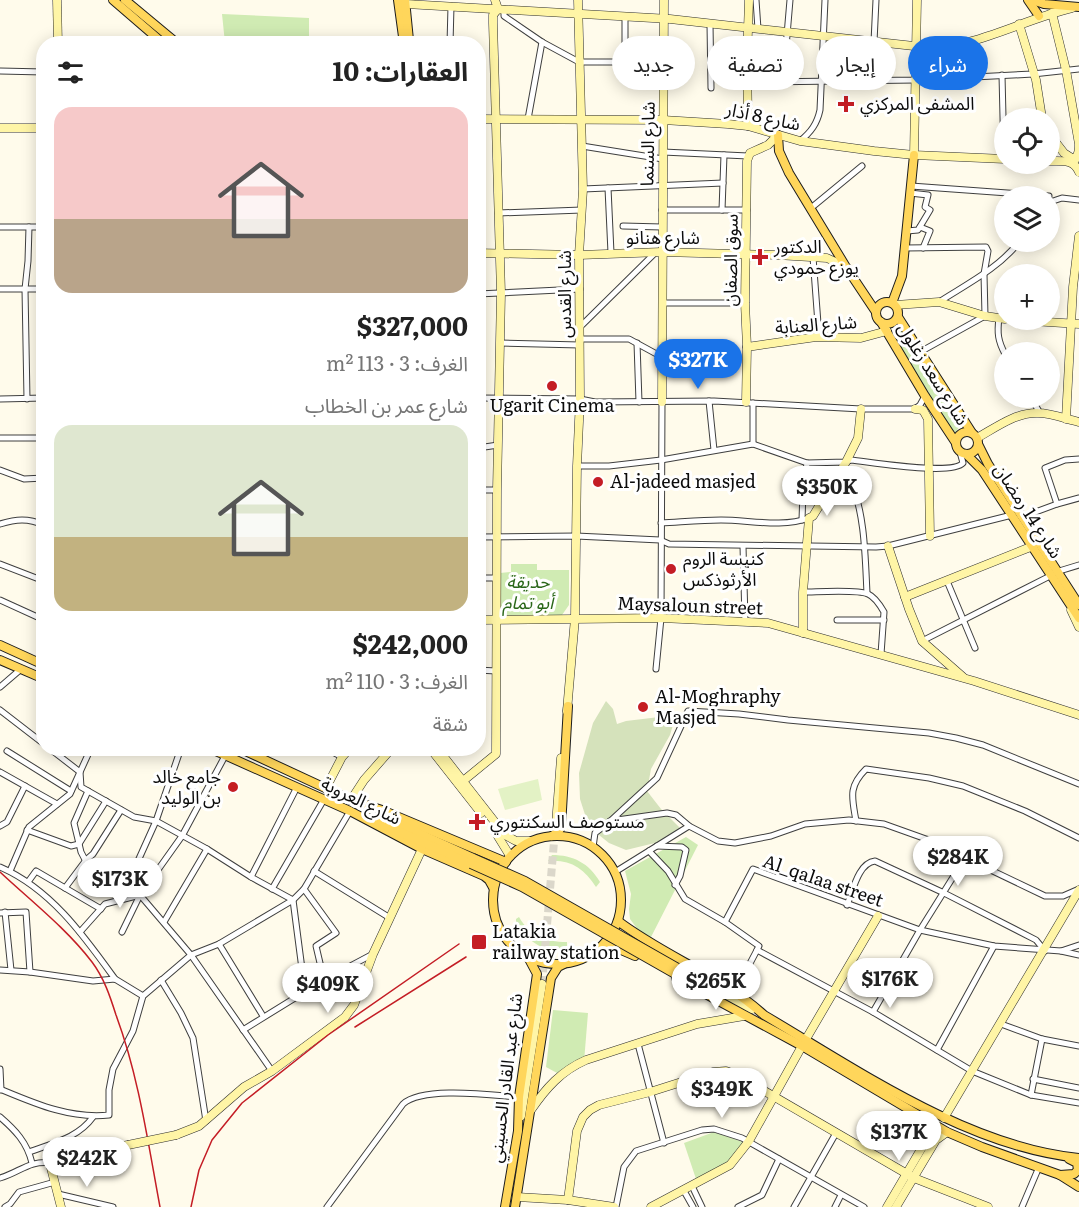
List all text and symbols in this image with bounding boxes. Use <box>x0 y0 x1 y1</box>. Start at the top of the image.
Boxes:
chip: جديد <box>612 36 695 90</box>
chip: تصفية <box>707 36 804 90</box>
chip: إيجار <box>816 36 896 90</box>
chip: شراء <box>908 36 988 90</box>
text: العقارات: 10 <box>333 50 468 89</box>
icon: filters <box>54 56 87 89</box>
place label: المشفى المركزي <box>860 89 974 117</box>
street label: شارع 8 أذار <box>722 94 803 139</box>
marker: المشفى المركزي <box>837 95 855 113</box>
street label: شارع السنما <box>632 101 663 187</box>
map controls <box>994 108 1060 408</box>
button: locate <box>994 108 1060 174</box>
icon: home <box>207 146 315 254</box>
button: layers <box>994 186 1060 252</box>
street label: سوق الصفان <box>715 213 744 307</box>
street label: شارع هنانو <box>626 223 700 252</box>
place label: الدكتور يوزع حمودي <box>773 232 859 282</box>
marker: الدكتور يوزع حمودي <box>751 248 769 266</box>
street label: شارع القدس <box>550 250 579 338</box>
button: + <box>994 264 1060 330</box>
text: $327,000 <box>357 305 468 344</box>
street label: شارع العنابة <box>774 307 858 342</box>
street label: شارع سعد زغلول <box>890 316 977 431</box>
pin: $327K <box>656 339 740 390</box>
button: − <box>994 342 1060 408</box>
text: $327K <box>668 343 728 373</box>
text: الغرف: 3 · 113 m² <box>326 347 468 377</box>
marker: Ugarit Cinema <box>545 379 559 393</box>
text: شارع عمر بن الخطاب <box>305 389 468 419</box>
place label: Ugarit Cinema <box>490 391 615 418</box>
street label: شارع 14 رمضان <box>987 457 1070 564</box>
icon: home <box>207 464 315 572</box>
pin: $350K <box>785 466 869 517</box>
place label: Al-jadeed masjed <box>610 467 756 494</box>
text: $350K <box>796 470 858 500</box>
marker: Al-jadeed masjed <box>591 475 605 489</box>
place label: كنيسة الروم الأرثوذكس <box>683 544 764 592</box>
marker: كنيسة الروم الأرثوذكس <box>664 562 678 576</box>
park label: حديقة أبو تمام <box>502 567 556 617</box>
street label: Maysaloun street <box>616 588 764 621</box>
text: $242,000 <box>352 623 468 662</box>
text: الغرف: 3 · 110 m² <box>325 665 468 695</box>
place label: Al-Moghraphy Masjed <box>655 682 781 730</box>
marker: Al-Moghraphy Masjed <box>636 700 650 714</box>
text: شقة <box>433 707 468 737</box>
place label: جامع خالد بن الوليد <box>152 762 221 810</box>
street label: شارع العروبة <box>316 769 406 832</box>
marker: جامع خالد بن الوليد <box>226 780 240 794</box>
place label: مستوصف السكنتوري <box>490 807 645 835</box>
marker: مستوصف السكنتوري <box>468 813 486 831</box>
pin: $284K <box>916 836 1000 887</box>
text: $284K <box>927 840 989 870</box>
street label: Al_qalaa street <box>760 846 888 913</box>
pin: $173K <box>78 858 162 909</box>
text: $173K <box>91 862 149 892</box>
place label: Latakia railway station <box>492 917 620 965</box>
marker: Latakia railway station <box>470 933 488 951</box>
pin: $176K <box>848 958 932 1009</box>
pin: $265K <box>674 960 758 1011</box>
text: $176K <box>861 962 919 992</box>
pin: $409K <box>286 963 370 1014</box>
text: $265K <box>686 964 746 994</box>
text: $409K <box>296 967 360 997</box>
street label: شارع عبد القادر الحسيني <box>481 991 530 1164</box>
pin: $349K <box>680 1068 764 1119</box>
text: $349K <box>691 1072 753 1102</box>
pin: $137K <box>857 1111 941 1162</box>
text: $137K <box>870 1115 928 1145</box>
pin: $242K <box>45 1137 129 1188</box>
text: $242K <box>56 1141 118 1171</box>

